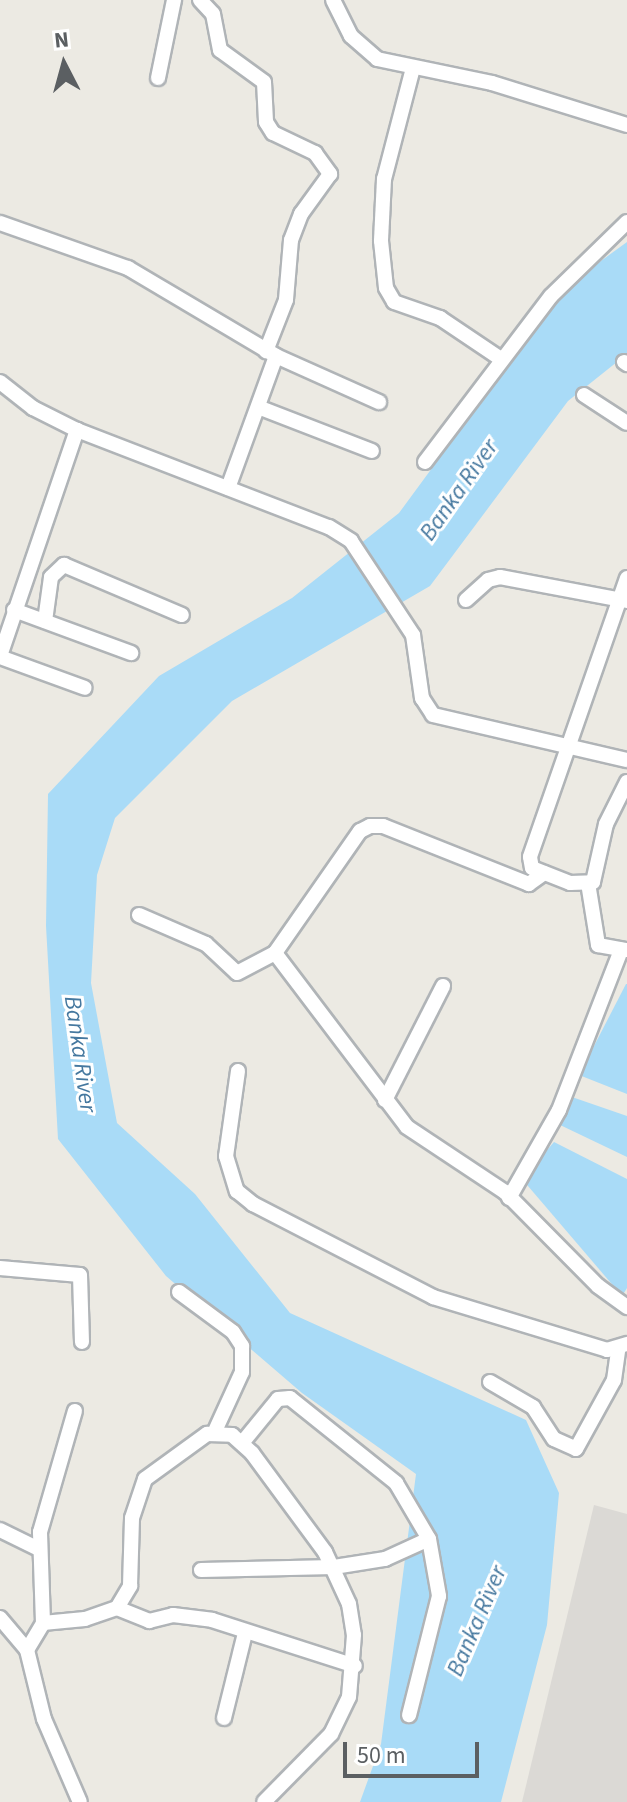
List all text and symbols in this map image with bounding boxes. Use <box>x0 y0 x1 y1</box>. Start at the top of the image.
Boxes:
text: N <box>53 23 70 57</box>
north arrow <box>24 24 104 104</box>
water label: Banka River <box>414 434 504 546</box>
water label: Banka River <box>58 994 102 1114</box>
water label: Banka River <box>441 1561 513 1681</box>
scale bar <box>347 1726 483 1776</box>
text: 50 m <box>357 1738 406 1773</box>

